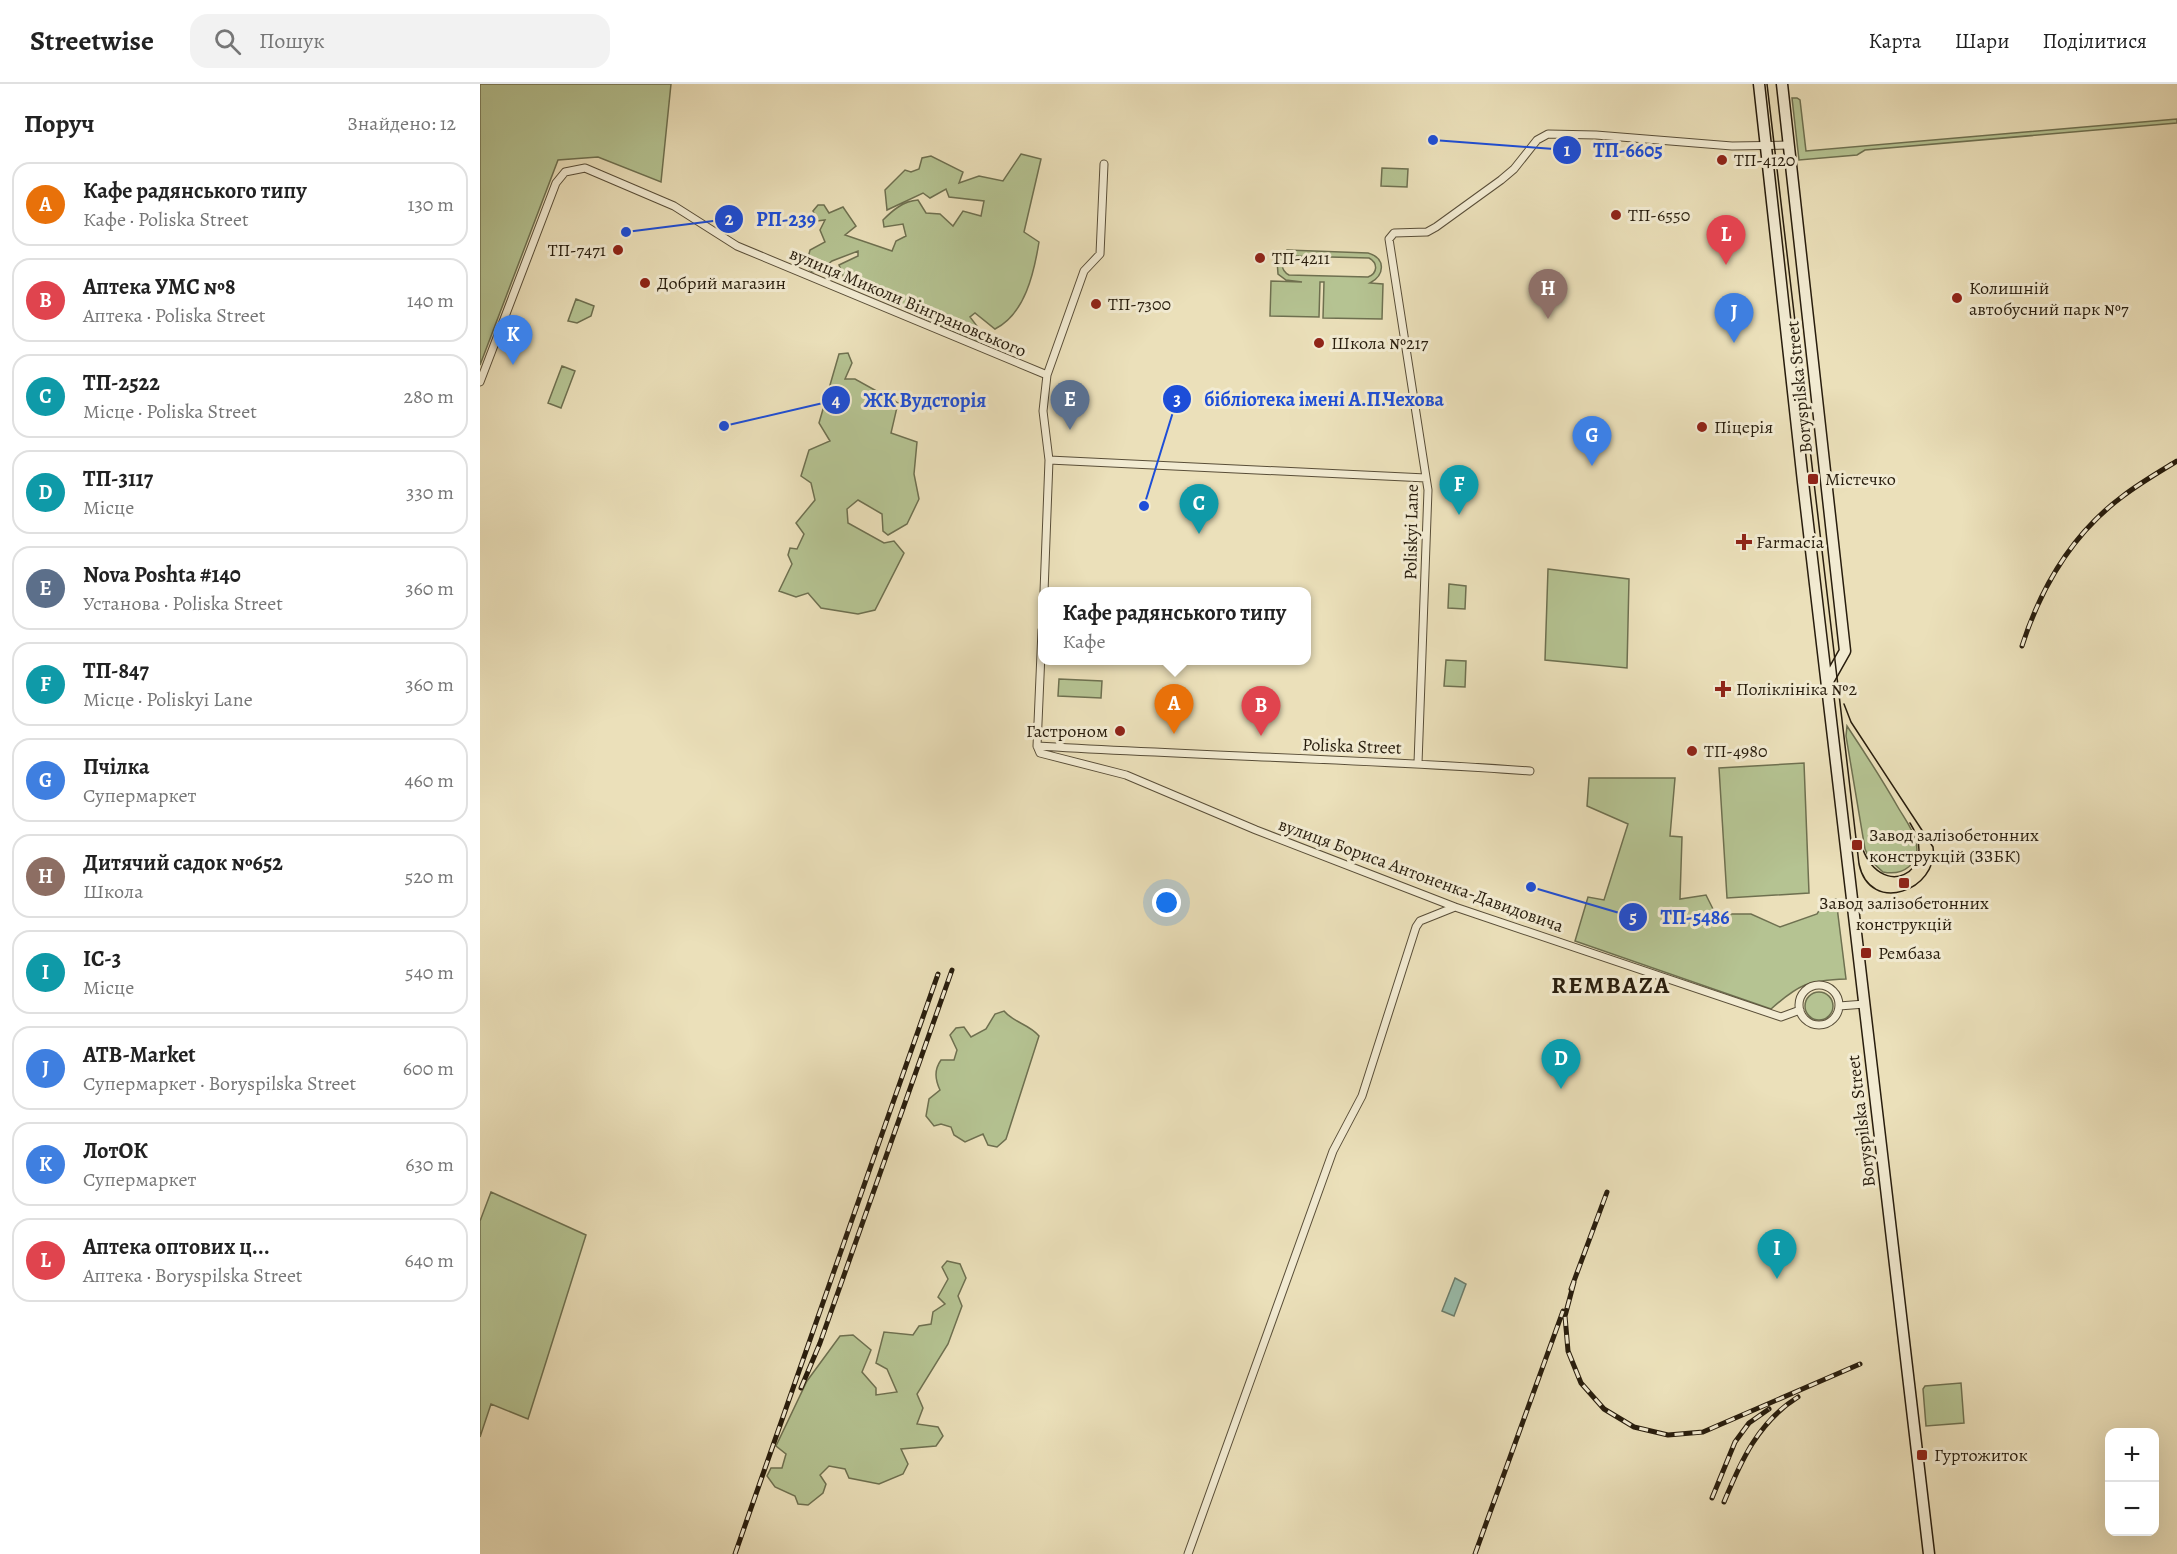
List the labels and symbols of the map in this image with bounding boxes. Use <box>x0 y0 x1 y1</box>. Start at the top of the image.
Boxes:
callout: ТП-6605 <box>1552 131 1675 169</box>
text: ТП-6605 <box>1593 137 1663 164</box>
text: 1 <box>1564 138 1571 162</box>
place label: ТП-4120 <box>1734 148 1795 172</box>
marker: ТП-4120 <box>1715 153 1729 167</box>
callout: РП-239 <box>714 200 828 238</box>
place label: ТП-6550 <box>1628 203 1690 227</box>
text: РП-239 <box>756 206 816 233</box>
text: 2 <box>725 207 734 231</box>
marker: ТП-6550 <box>1609 208 1623 222</box>
pin: L <box>1706 216 1746 265</box>
place label: ТП-7471 <box>548 238 606 262</box>
street label: вулиця Миколи Вінграновського <box>786 241 1030 363</box>
marker: ТП-7471 <box>611 243 625 257</box>
place label: ТП-4211 <box>1272 246 1330 270</box>
marker: ТП-4211 <box>1253 251 1267 265</box>
pin: H <box>1528 270 1568 319</box>
place label: Добрий магазин <box>657 271 786 295</box>
marker: Добрий магазин <box>638 276 652 290</box>
place label: Колишній автобусний парк №7 <box>1969 276 2129 321</box>
marker: Колишній автобусний парк №7 <box>1950 291 1964 305</box>
place label: ТП-7300 <box>1108 292 1171 316</box>
pin: J <box>1714 294 1754 343</box>
marker: ТП-7300 <box>1089 297 1103 311</box>
pin: K <box>494 316 532 365</box>
street label: Boryspilska Street <box>1780 320 1818 454</box>
place label: Школа №217 <box>1331 331 1429 355</box>
marker: Школа №217 <box>1312 336 1326 350</box>
pin: E <box>1050 380 1090 430</box>
callout: бібліотека імені А.П.Чехова <box>1162 380 1456 418</box>
callout: ЖК Вудсторія <box>821 381 998 419</box>
text: бібліотека імені А.П.Чехова <box>1204 386 1445 413</box>
text: ЖК Вудсторія <box>864 387 986 414</box>
text: 3 <box>1173 387 1181 411</box>
text: 4 <box>832 388 841 412</box>
place label: Піцерія <box>1714 415 1773 439</box>
pin: G <box>1572 416 1612 466</box>
marker: Піцерія <box>1695 420 1709 434</box>
pin: F <box>1440 466 1478 515</box>
place label: Містечко <box>1825 467 1896 491</box>
marker: Містечко <box>1806 472 1820 486</box>
pin: C <box>1180 484 1218 534</box>
street label: Poliskyi Lane <box>1398 484 1424 580</box>
place label: Farmacia <box>1756 530 1825 554</box>
marker: Farmacia <box>1737 535 1751 549</box>
place label: Поліклініка №2 <box>1736 677 1857 701</box>
marker: Поліклініка №2 <box>1714 680 1732 698</box>
pin: A <box>1154 684 1194 734</box>
pin: B <box>1242 686 1280 736</box>
place label: Гастроном <box>1026 719 1108 743</box>
marker: Гастроном <box>1113 724 1127 738</box>
street label: Poliska Street <box>1302 732 1402 760</box>
place label: ТП-4980 <box>1704 739 1768 763</box>
marker: ТП-4980 <box>1685 744 1699 758</box>
street label: вулиця Бориса Антоненка-Давидовича <box>1275 812 1567 938</box>
place label: Завод залізобетонних конструкцій (ЗЗБК) <box>1869 823 2039 868</box>
marker: Завод залізобетонних конструкцій (ЗЗБК) <box>1850 838 1864 852</box>
marker: Завод залізобетонних конструкцій <box>1897 876 1911 890</box>
your location <box>1152 888 1181 917</box>
place label: Завод залізобетонних конструкцій <box>1819 891 1989 936</box>
callout: ТП-5486 <box>1618 898 1742 936</box>
text: ТП-5486 <box>1660 904 1730 931</box>
text: 5 <box>1629 905 1637 929</box>
place label: Рембаза <box>1878 941 1942 965</box>
marker: Рембаза <box>1859 946 1873 960</box>
district label: REMBAZA <box>1551 969 1671 1001</box>
pin: D <box>1542 1040 1580 1089</box>
street label: Boryspilska Street <box>1841 1053 1881 1188</box>
pin: I <box>1758 1230 1796 1279</box>
place label: Гуртожиток <box>1934 1443 2028 1467</box>
marker: Гуртожиток <box>1915 1448 1929 1462</box>

